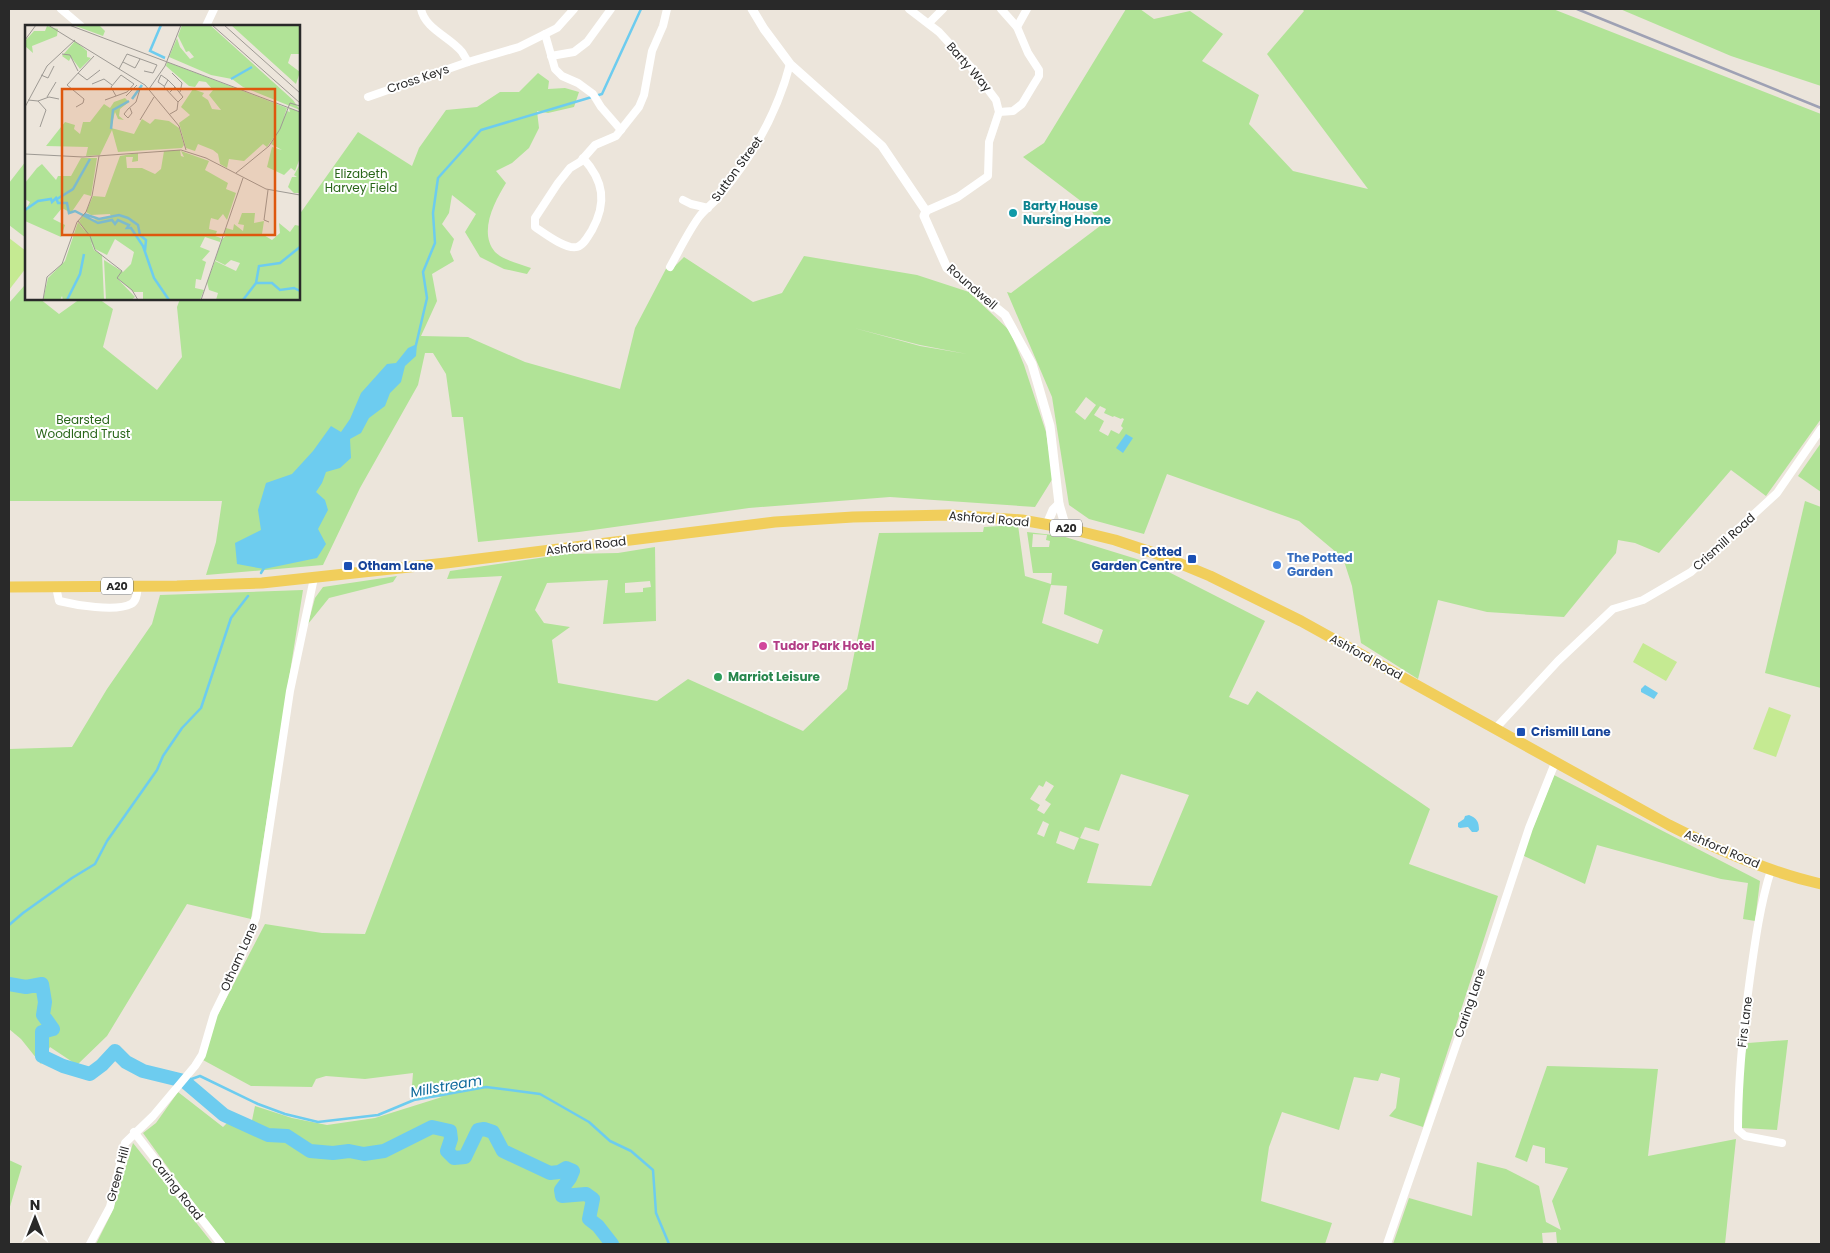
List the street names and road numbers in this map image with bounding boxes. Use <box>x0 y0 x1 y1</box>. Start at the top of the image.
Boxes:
street label: Barty Way <box>943 38 996 95</box>
street label: Cross Keys <box>384 60 451 97</box>
street label: Sutton Street <box>707 132 766 205</box>
street label: Roundwell <box>943 260 1001 313</box>
street label: Ashford Road <box>948 507 1030 530</box>
street label: Crismill Road <box>1689 509 1759 574</box>
road number: A20 <box>1050 520 1082 536</box>
street label: Ashford Road <box>545 532 627 559</box>
road number: A20 <box>101 578 133 594</box>
street label: Ashford Road <box>1327 630 1406 684</box>
street label: Ashford Road <box>1682 825 1763 872</box>
street label: Otham Lane <box>216 920 261 994</box>
street label: Caring Lane <box>1450 966 1489 1040</box>
street label: Firs Lane <box>1733 995 1756 1048</box>
street label: Green Hill <box>102 1144 133 1203</box>
street label: Caring Road <box>148 1154 207 1223</box>

